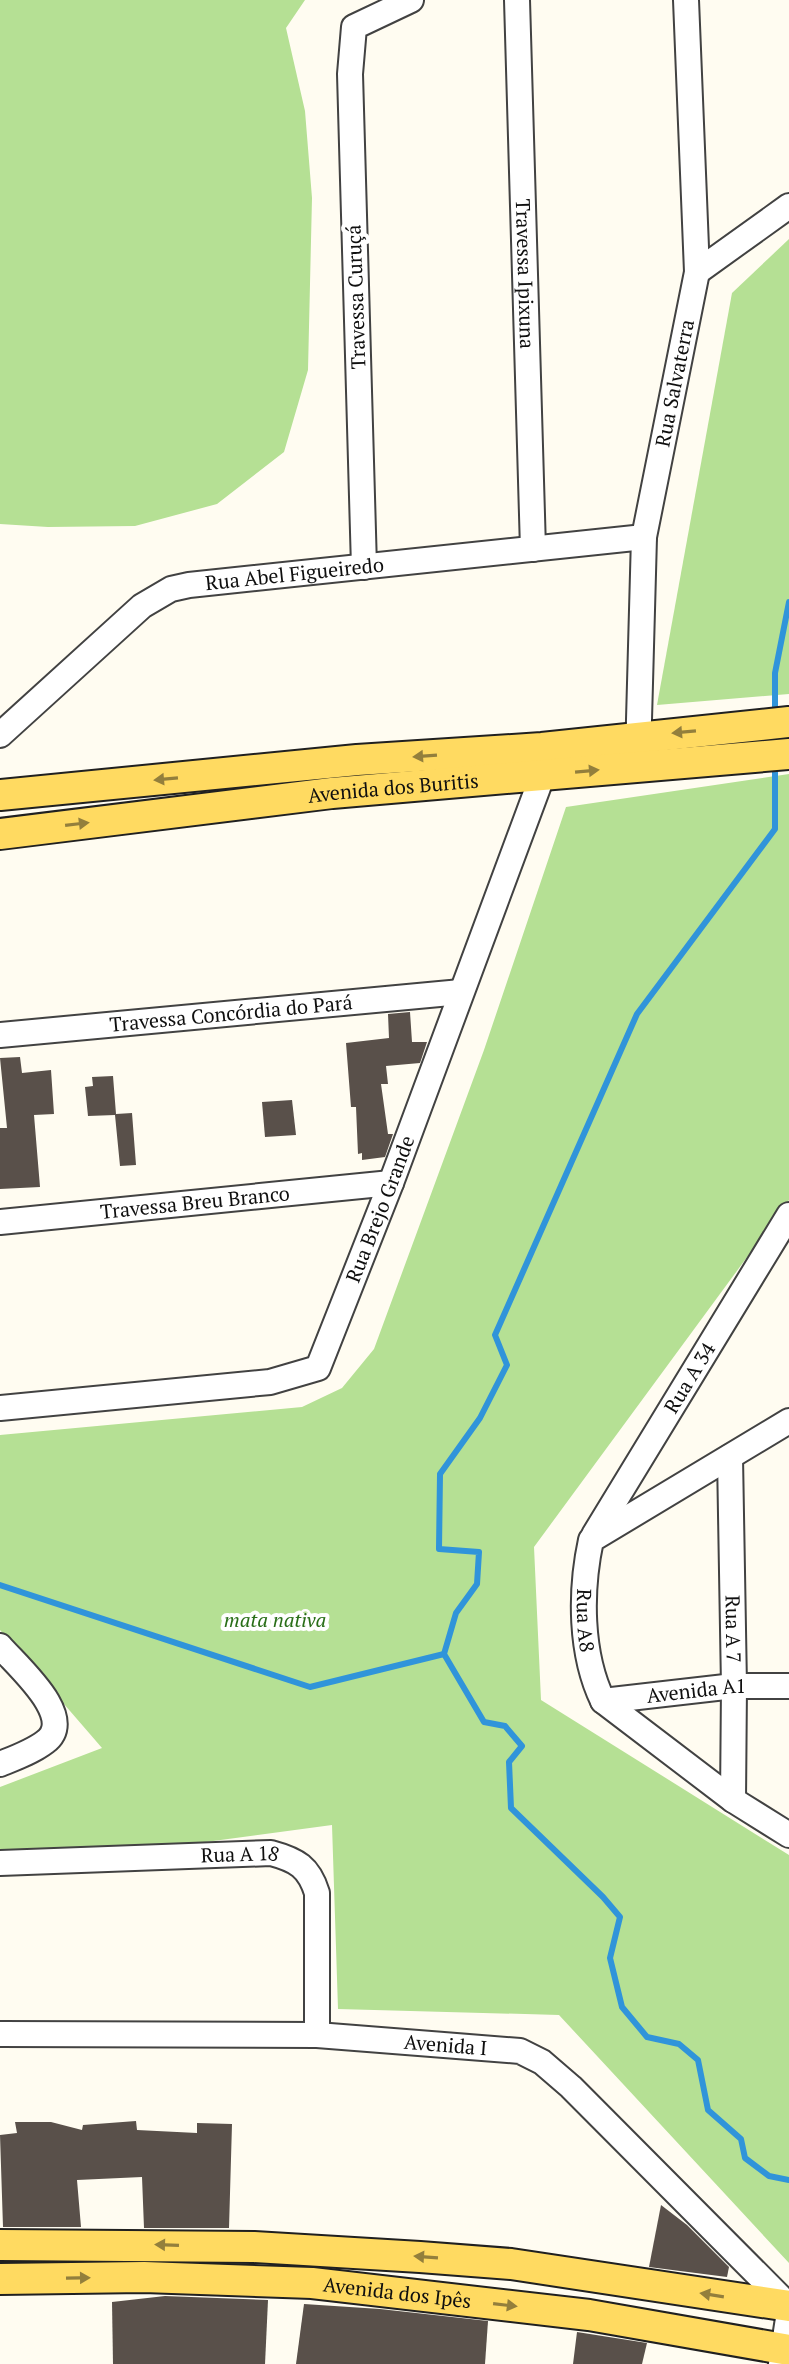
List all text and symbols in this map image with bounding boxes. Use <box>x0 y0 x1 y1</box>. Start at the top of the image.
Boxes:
street label: Travessa Ipixuna <box>510 198 541 349</box>
street label: Travessa Curuçá <box>339 224 372 370</box>
street label: Rua Salvaterra <box>648 317 700 449</box>
street label: Rua Abel Figueiredo <box>204 551 385 596</box>
one-way arrow <box>671 725 696 738</box>
one-way arrow <box>412 750 437 763</box>
one-way arrow <box>575 764 600 777</box>
street label: Avenida dos Buritis <box>306 767 480 809</box>
one-way arrow <box>153 772 178 785</box>
one-way arrow <box>65 817 90 830</box>
street label: Travessa Concórdia do Pará <box>108 988 354 1038</box>
street label: Rua Brejo Grande <box>339 1132 420 1286</box>
street label: Travessa Breu Branco <box>99 1179 291 1225</box>
street label: Rua A 34 <box>657 1337 721 1418</box>
street label: Rua A8 <box>571 1588 601 1654</box>
street label: Rua A 7 <box>719 1595 748 1663</box>
park label: mata nativa <box>224 1606 326 1633</box>
street label: Avenida A1 <box>645 1672 746 1709</box>
street label: Rua A 18 <box>200 1839 283 1869</box>
street label: Avenida I <box>403 2028 488 2061</box>
one-way arrow <box>154 2239 179 2251</box>
one-way arrow <box>414 2250 439 2263</box>
street label: Avenida dos Ipês <box>322 2270 473 2314</box>
one-way arrow <box>66 2272 91 2284</box>
one-way arrow <box>699 2288 724 2300</box>
one-way arrow <box>492 2299 517 2312</box>

